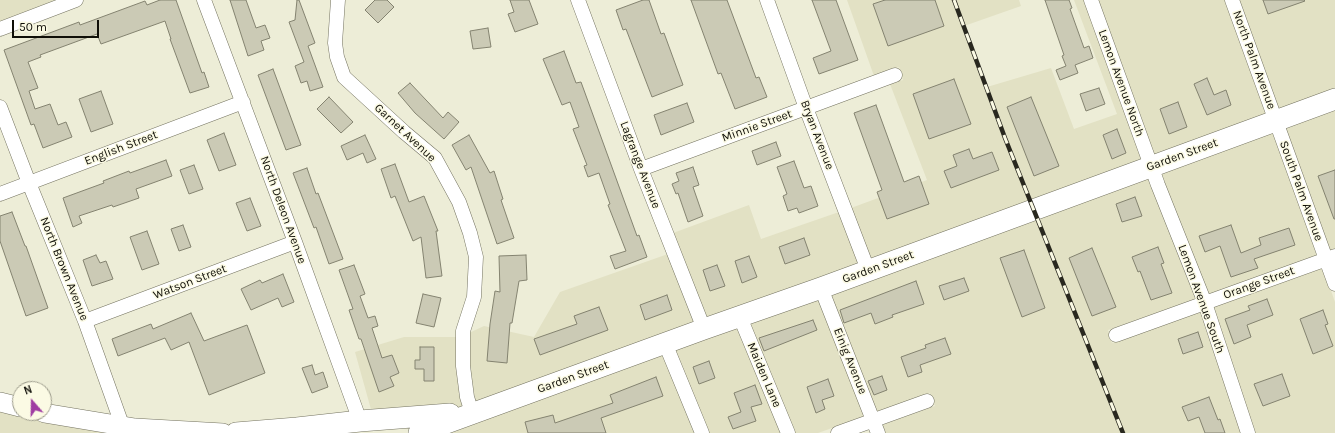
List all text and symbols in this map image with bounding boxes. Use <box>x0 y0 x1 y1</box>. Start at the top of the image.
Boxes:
street label: North Palm Avenue <box>1229 9 1279 111</box>
scale bar <box>14 12 101 38</box>
text: 50 m <box>19 20 47 34</box>
street label: Lemon Avenue North <box>1095 28 1147 138</box>
street label: Bryan Avenue <box>797 98 837 172</box>
street label: Garnet Avenue <box>371 101 439 165</box>
street label: Minnie Street <box>720 107 794 145</box>
street label: Lagrange Avenue <box>617 119 663 211</box>
street label: English Street <box>82 127 160 169</box>
street label: Garden Street <box>1144 135 1220 175</box>
street label: South Palm Avenue <box>1276 139 1326 243</box>
street label: North Deleon Avenue <box>257 154 309 266</box>
street label: North Brown Avenue <box>37 215 91 323</box>
street label: Lemon Avenue South <box>1175 243 1227 355</box>
street label: Garden Street <box>840 247 916 287</box>
street label: Watson Street <box>151 261 229 303</box>
street label: Orange Street <box>1221 263 1297 303</box>
street label: Einig Avenue <box>830 326 870 396</box>
street label: Maiden Lane <box>744 340 784 410</box>
street label: Garden Street <box>535 357 611 397</box>
north arrow <box>12 381 52 421</box>
text: N <box>22 383 34 398</box>

